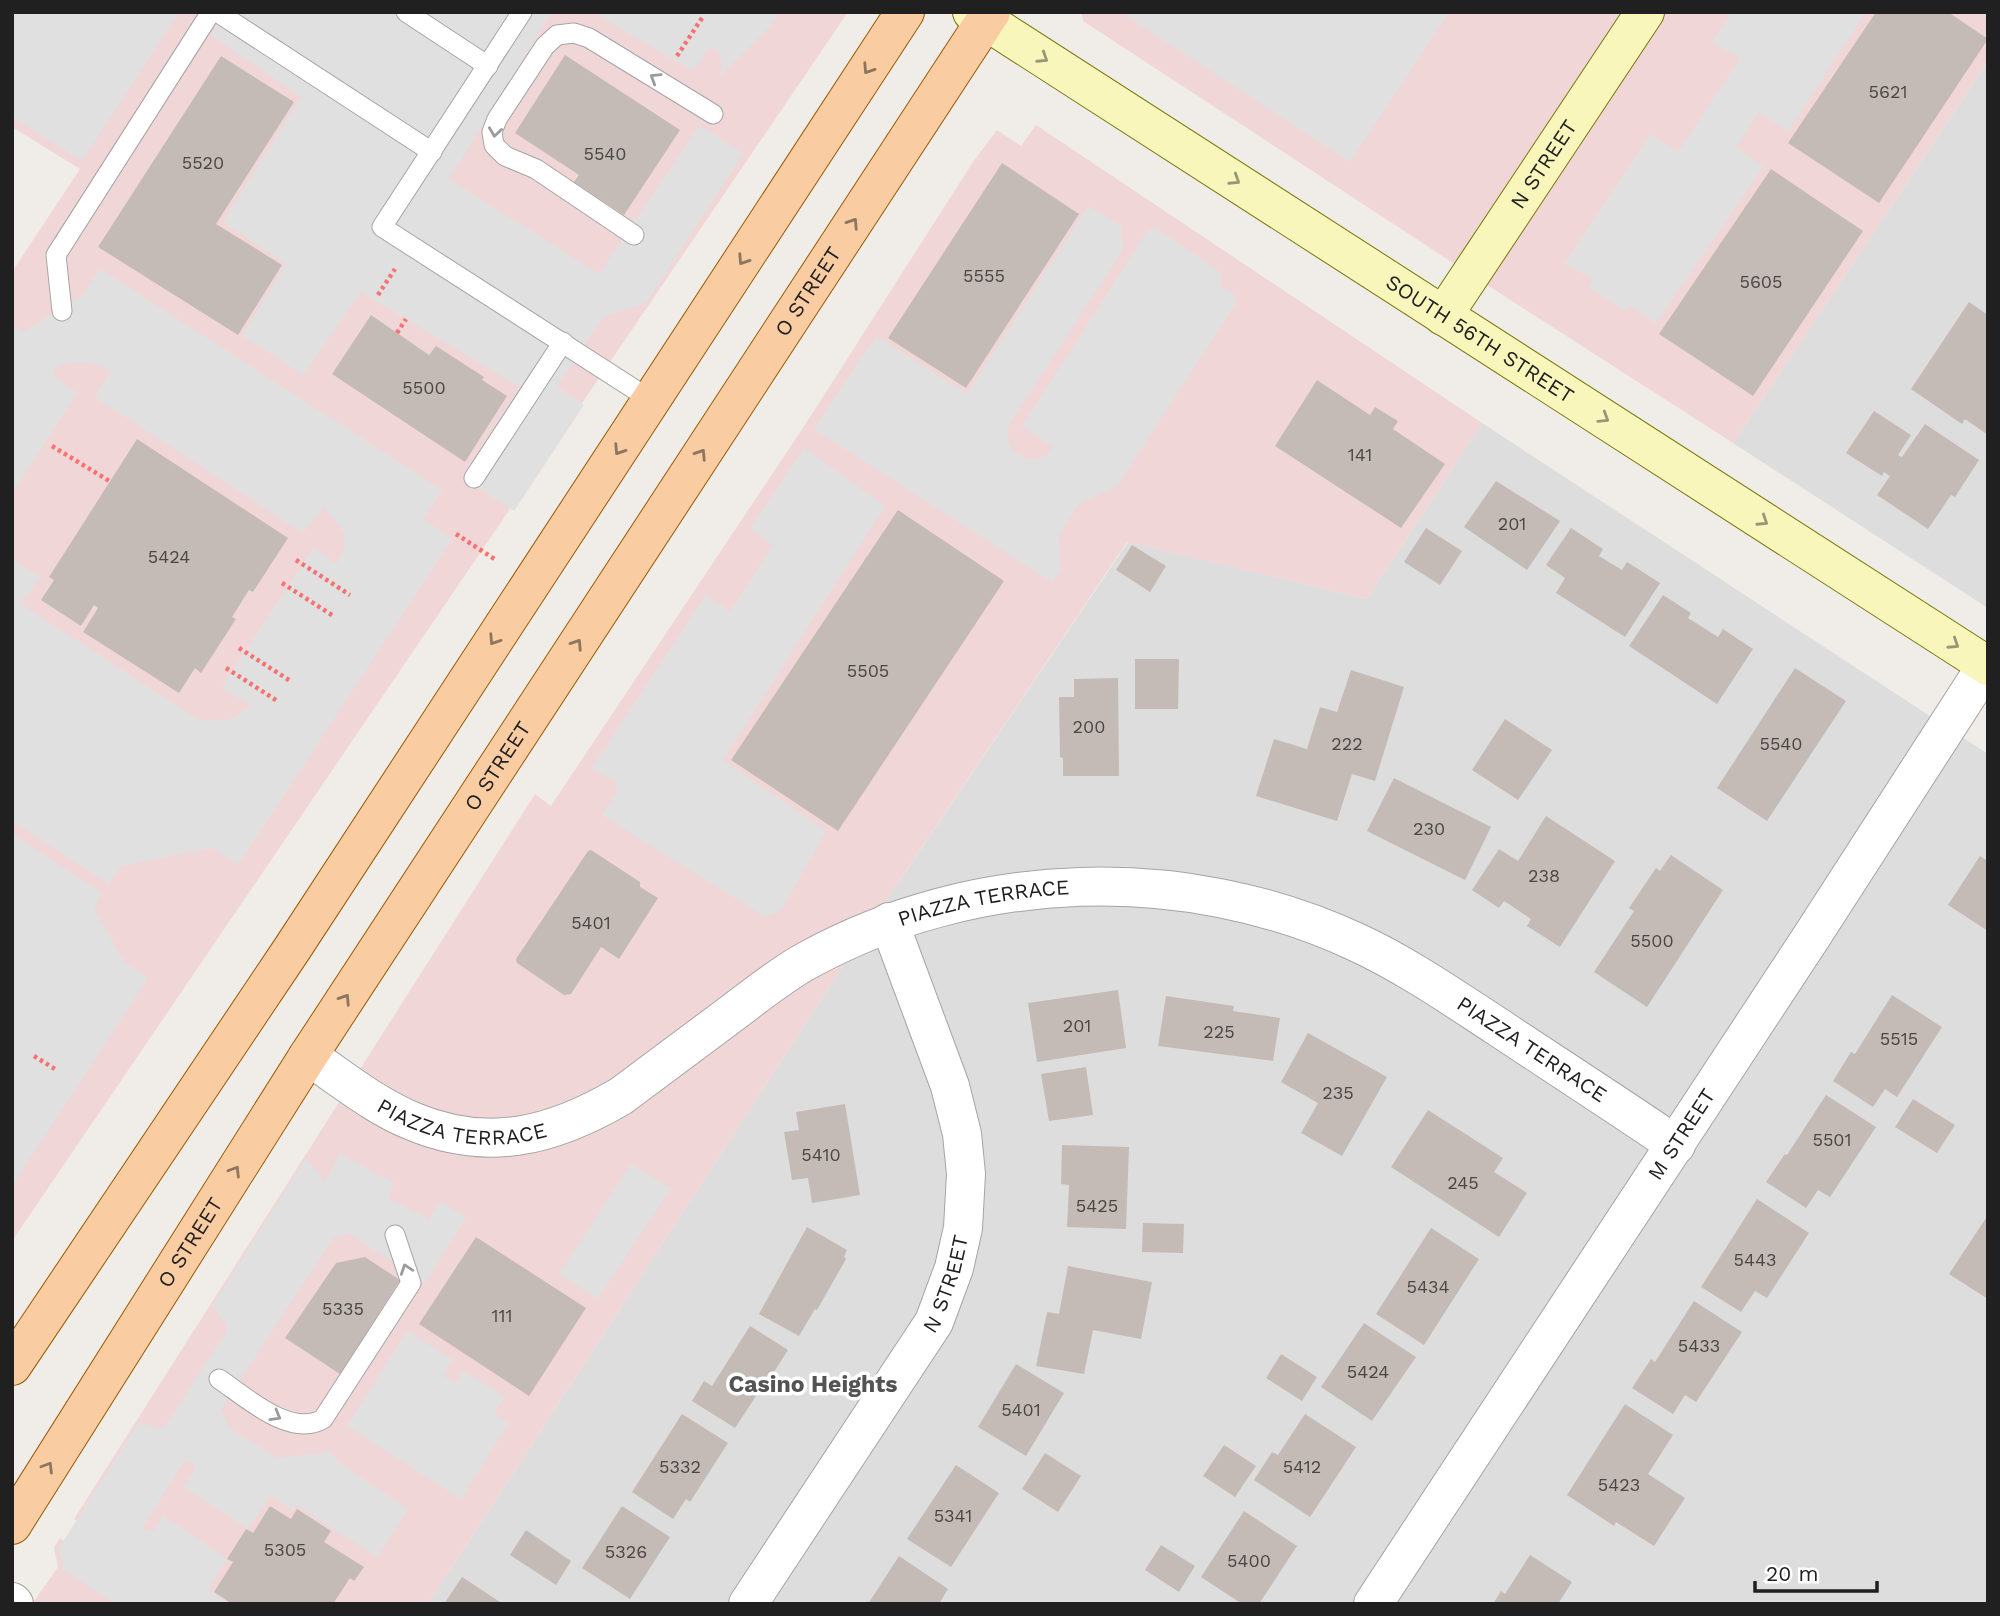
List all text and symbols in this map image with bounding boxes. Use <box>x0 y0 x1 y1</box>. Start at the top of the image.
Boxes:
one-way arrow <box>1035 50 1048 63</box>
one-way arrow <box>863 61 876 74</box>
one-way arrow <box>649 73 662 86</box>
house number: 5621 <box>1869 81 1907 102</box>
street label: N STREET <box>1505 115 1582 213</box>
one-way arrow <box>488 127 503 138</box>
house number: 5540 <box>583 143 627 164</box>
house number: 5520 <box>182 152 224 173</box>
one-way arrow <box>1227 172 1240 185</box>
one-way arrow <box>845 218 858 231</box>
street label: O STREET <box>769 242 846 341</box>
one-way arrow <box>738 252 751 265</box>
house number: 5555 <box>963 265 1005 286</box>
street label: SOUTH 56TH STREET <box>1381 269 1579 408</box>
house number: 5605 <box>1739 271 1783 292</box>
house number: 5500 <box>402 377 446 398</box>
one-way arrow <box>1597 410 1610 423</box>
one-way arrow <box>614 442 627 455</box>
house number: 141 <box>1348 444 1372 465</box>
one-way arrow <box>693 449 706 462</box>
one-way arrow <box>1755 512 1768 525</box>
house number: 201 <box>1498 513 1526 534</box>
house number: 5424 <box>148 546 190 567</box>
one-way arrow <box>489 633 502 646</box>
one-way arrow <box>1946 636 1959 649</box>
one-way arrow <box>568 639 581 652</box>
house number: 5505 <box>847 660 889 681</box>
street label: O STREET <box>459 716 536 815</box>
house number: 200 <box>1073 716 1105 737</box>
house number: 222 <box>1331 733 1363 754</box>
house number: 5540 <box>1759 733 1803 754</box>
house number: 230 <box>1413 818 1445 839</box>
house number: 238 <box>1528 865 1560 886</box>
street label: PIAZZA TERRACE <box>895 874 1070 931</box>
house number: 5401 <box>571 912 611 933</box>
house number: 5500 <box>1630 930 1674 951</box>
street label: PIAZZA TERRACE <box>1453 991 1612 1107</box>
one-way arrow <box>337 994 349 1007</box>
house number: 201 <box>1063 1015 1091 1036</box>
house number: 225 <box>1203 1021 1235 1042</box>
house number: 5515 <box>1880 1028 1918 1049</box>
house number: 235 <box>1322 1082 1354 1103</box>
street label: M STREET <box>1642 1083 1720 1184</box>
street label: PIAZZA TERRACE <box>373 1093 549 1150</box>
house number: 5501 <box>1812 1129 1852 1150</box>
house number: 5410 <box>801 1144 841 1165</box>
one-way arrow <box>226 1165 239 1178</box>
house number: 245 <box>1447 1172 1479 1193</box>
street label: O STREET <box>152 1192 228 1292</box>
house number: 5425 <box>1076 1195 1118 1216</box>
street label: N STREET <box>917 1232 973 1337</box>
house number: 5443 <box>1734 1249 1776 1270</box>
one-way arrow <box>400 1264 415 1276</box>
house number: 5434 <box>1407 1276 1449 1297</box>
house number: 5335 <box>322 1298 364 1319</box>
house number: 111 <box>491 1305 513 1326</box>
house number: 5433 <box>1678 1335 1720 1356</box>
house number: 5424 <box>1347 1361 1389 1382</box>
district label: Casino Heights <box>729 1371 897 1398</box>
house number: 5401 <box>1001 1399 1041 1420</box>
one-way arrow <box>269 1408 282 1421</box>
house number: 5332 <box>659 1456 701 1477</box>
house number: 5412 <box>1283 1456 1321 1477</box>
one-way arrow <box>40 1462 53 1475</box>
house number: 5423 <box>1598 1474 1640 1495</box>
house number: 5341 <box>934 1505 972 1526</box>
house number: 5305 <box>264 1539 306 1560</box>
house number: 5326 <box>605 1541 647 1562</box>
house number: 5400 <box>1227 1550 1271 1571</box>
scale bar <box>1755 1550 1878 1594</box>
text: 20 m <box>1766 1561 1818 1586</box>

